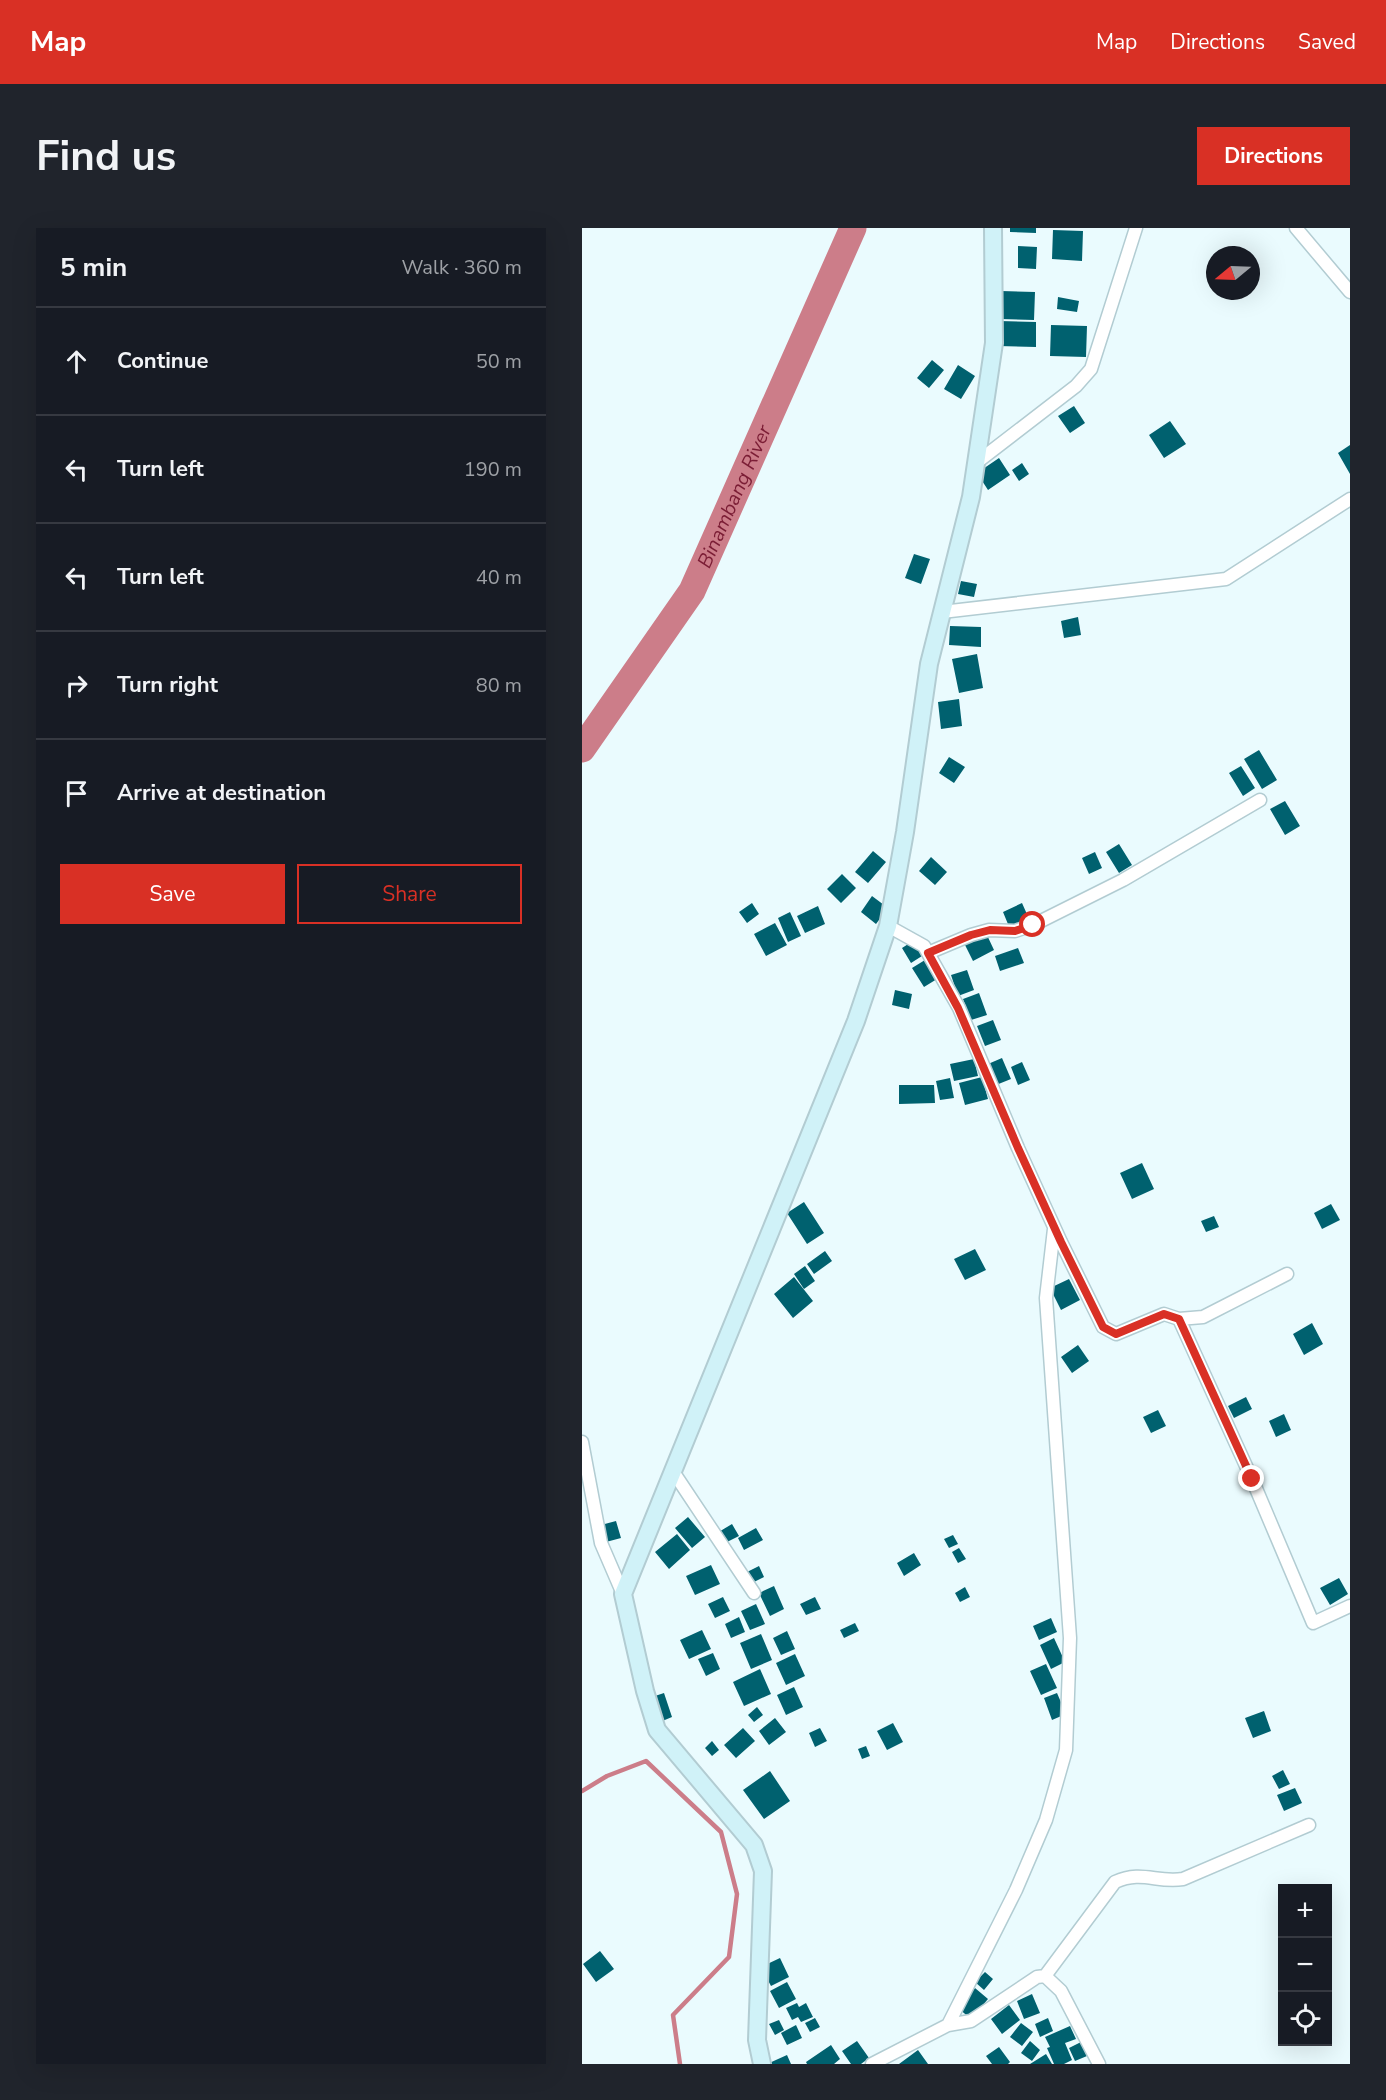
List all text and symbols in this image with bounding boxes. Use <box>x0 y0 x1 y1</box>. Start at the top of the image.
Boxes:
text: Map <box>30 23 86 61</box>
text: Map <box>1096 28 1137 56</box>
text: Directions <box>1170 28 1265 56</box>
text: Saved <box>1298 28 1356 56</box>
button: Directions <box>1197 127 1350 185</box>
text: Find us <box>36 128 176 185</box>
north arrow <box>1206 246 1260 300</box>
text: 5 min <box>60 250 127 285</box>
text: Walk · 360 m <box>402 254 522 281</box>
icon: ahead <box>60 345 93 378</box>
text: Continue <box>117 346 208 376</box>
text: 50 m <box>476 348 522 375</box>
water label: Binambang River <box>690 420 778 572</box>
icon: left <box>60 453 93 486</box>
text: Turn left <box>117 454 204 484</box>
text: 190 m <box>464 456 522 483</box>
icon: left <box>60 561 93 594</box>
text: Turn left <box>117 562 204 592</box>
text: 40 m <box>476 564 522 591</box>
icon: right <box>60 669 93 702</box>
text: Turn right <box>117 670 218 700</box>
text: 80 m <box>476 672 522 699</box>
icon: arrive <box>60 777 93 810</box>
text: Arrive at destination <box>117 778 326 808</box>
button: Save <box>60 864 285 924</box>
button: Share <box>297 864 522 924</box>
route start <box>1019 911 1045 937</box>
route end <box>1238 1465 1264 1491</box>
map controls <box>1278 1884 1332 2046</box>
button: + <box>1278 1884 1332 1938</box>
button: − <box>1278 1938 1332 1992</box>
button: locate <box>1278 1992 1332 2046</box>

